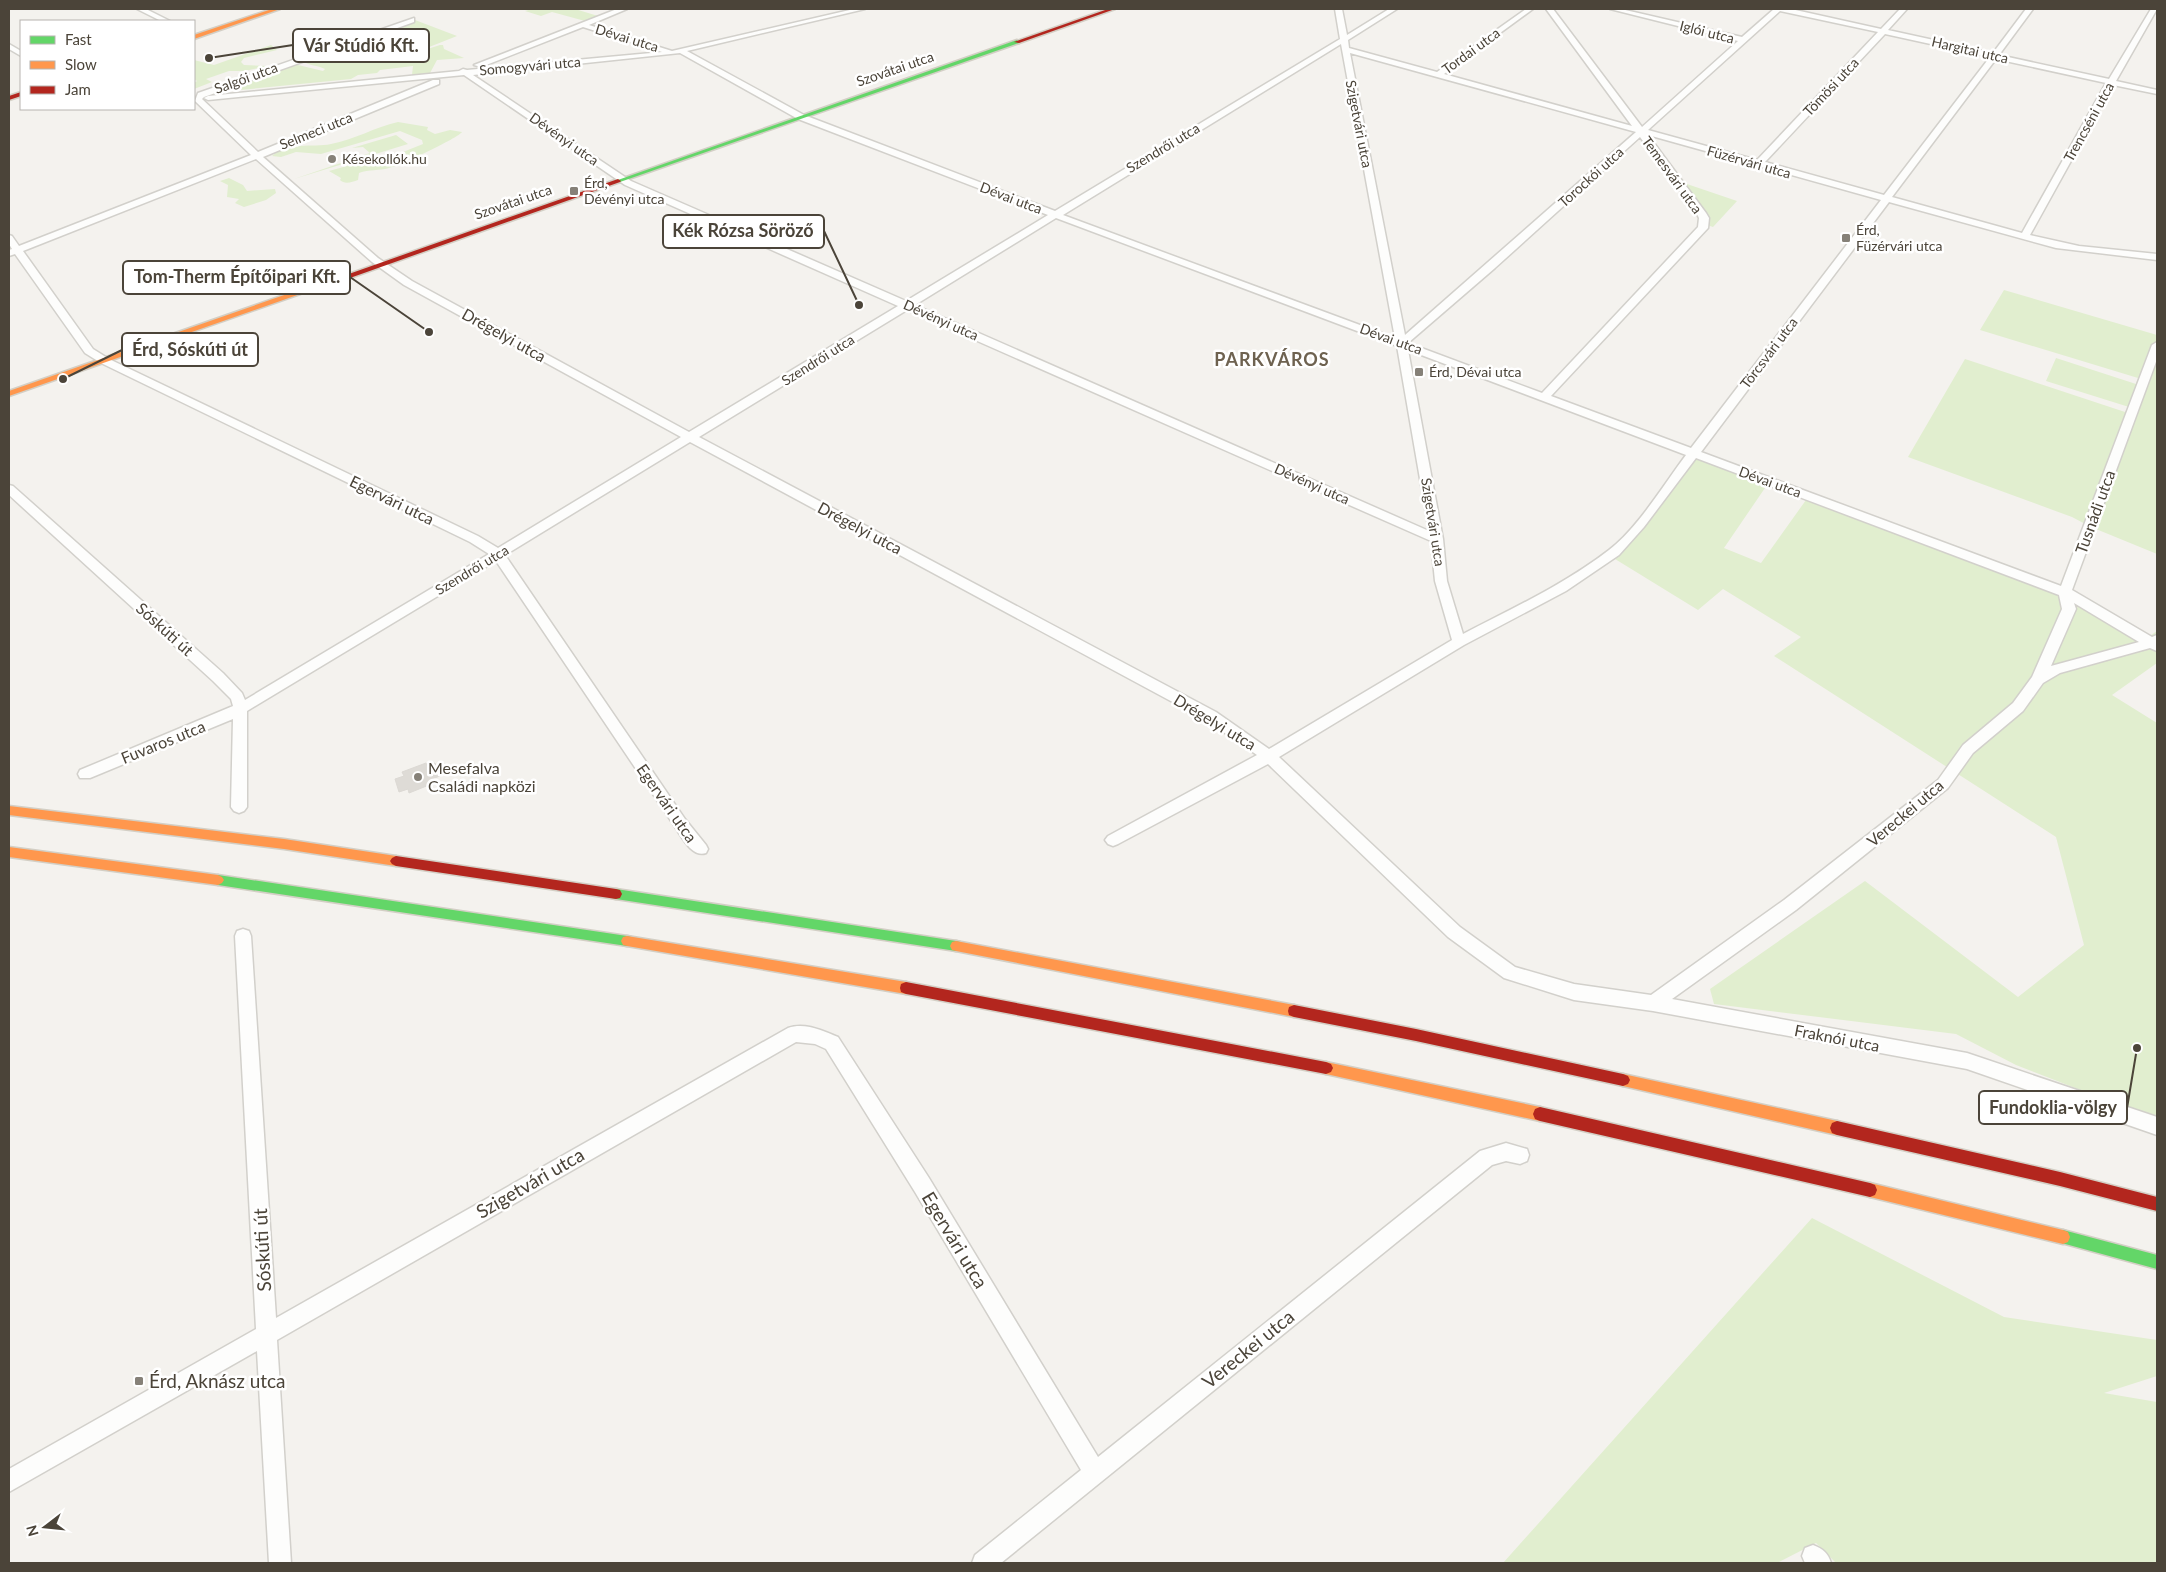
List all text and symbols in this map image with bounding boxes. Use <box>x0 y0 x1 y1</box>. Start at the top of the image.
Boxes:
street label: Iglói utca <box>1678 17 1736 46</box>
legend <box>20 20 195 110</box>
street label: Dévai utca <box>593 20 661 55</box>
street label: Tordai utca <box>1438 24 1503 77</box>
callout: Vár Stúdió Kft. <box>293 29 429 62</box>
text: Fast <box>65 30 92 48</box>
street label: Hargitai utca <box>1930 32 2010 67</box>
text: Vár Stúdió Kft. <box>302 34 419 56</box>
street label: Szovátai utca <box>854 47 936 90</box>
street label: Somogyvári utca <box>478 53 581 78</box>
street label: Tömösi utca <box>1799 54 1862 119</box>
text: Slow <box>65 55 97 73</box>
street label: Salgói utca <box>212 58 280 97</box>
street label: Szigetvári utca <box>1343 79 1376 169</box>
street label: Trencséni utca <box>2060 79 2117 164</box>
text: Jam <box>65 80 91 98</box>
street label: Selmeci utca <box>277 108 355 153</box>
street label: Dévényi utca <box>526 109 602 169</box>
street label: Szendrői utca <box>1123 119 1203 176</box>
street label: Temesvári utca <box>1639 133 1706 217</box>
street label: Füzérvári utca <box>1705 141 1793 182</box>
street label: Torockói utca <box>1555 143 1627 210</box>
place label: Késekollók.hu <box>342 150 427 167</box>
marker: Késekollók.hu <box>326 153 338 165</box>
place label: Érd, Dévényi utca <box>584 174 664 207</box>
street label: Dévai utca <box>978 178 1045 217</box>
street label: Szovátai utca <box>472 180 554 223</box>
marker: Érd, Dévényi utca <box>568 185 580 197</box>
callout: Kék Rózsa Söröző <box>663 215 824 248</box>
text: Kék Rózsa Söröző <box>672 219 814 241</box>
place label: Érd, Füzérvári utca <box>1856 221 1942 254</box>
marker: Érd, Füzérvári utca <box>1840 232 1852 244</box>
callout: Tom-Therm Építőipari Kft. <box>123 261 350 294</box>
text: Tom-Therm Építőipari Kft. <box>134 265 340 287</box>
street label: Dévényi utca <box>901 295 981 344</box>
street label: Drégelyi utca <box>459 304 549 365</box>
street label: Törcsvári utca <box>1736 314 1801 392</box>
street label: Dévai utca <box>1358 319 1425 358</box>
street label: Szendrői utca <box>778 330 857 389</box>
callout: Érd, Sóskúti út <box>122 333 258 366</box>
text: Érd, Sóskúti út <box>132 338 248 360</box>
district label: PARKVÁROS <box>1214 348 1330 370</box>
place label: Érd, Dévai utca <box>1429 363 1522 380</box>
marker: Érd, Dévai utca <box>1413 366 1425 378</box>
street label: Dévényi utca <box>1272 459 1352 508</box>
street label: Dévai utca <box>1737 462 1804 501</box>
street label: Tusnádi utca <box>2071 467 2118 556</box>
street label: Egervári utca <box>347 471 437 528</box>
street label: Szigetvári utca <box>1418 477 1449 567</box>
street label: Drégelyi utca <box>815 497 906 558</box>
street label: Szendrői utca <box>432 541 512 598</box>
street label: Sóskúti út <box>133 598 198 659</box>
street label: Drégelyi utca <box>1171 690 1260 754</box>
street label: Fuvaros utca <box>118 716 208 767</box>
place label: Mesefalva Családi napközi <box>428 758 536 795</box>
street label: Egervári utca <box>633 760 701 846</box>
marker: Mesefalva Családi napközi <box>412 771 424 783</box>
street label: Vereckei utca <box>1863 775 1947 850</box>
street label: Fraknói utca <box>1793 1020 1881 1055</box>
callout: Fundoklia-völgy <box>1979 1091 2127 1124</box>
text: Fundoklia-völgy <box>1989 1096 2117 1118</box>
street label: Szigetvári utca <box>472 1142 588 1223</box>
street label: Egervári utca <box>918 1187 993 1292</box>
street label: Sóskúti út <box>248 1208 275 1292</box>
street label: Vereckei utca <box>1197 1305 1298 1393</box>
place label: Érd, Aknász utca <box>149 1369 286 1392</box>
marker: Érd, Aknász utca <box>133 1375 145 1387</box>
north arrow <box>20 1502 70 1552</box>
text: N <box>22 1523 42 1538</box>

